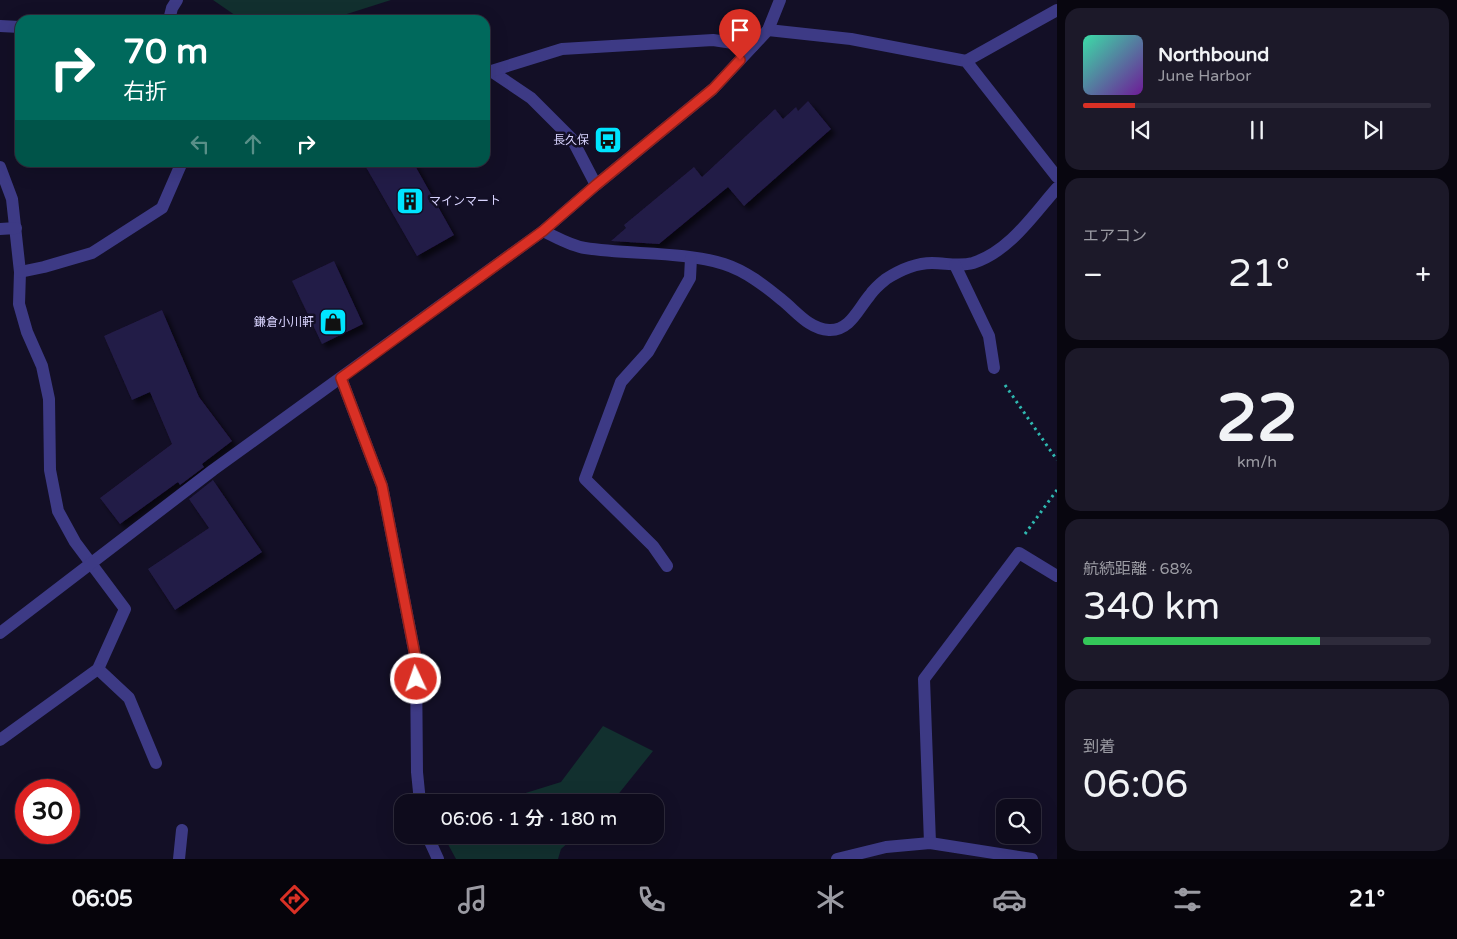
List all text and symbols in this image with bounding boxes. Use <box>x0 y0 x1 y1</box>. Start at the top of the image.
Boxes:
pin <box>719 9 761 60</box>
icon: arrive <box>726 16 754 44</box>
text: 70 m <box>123 31 208 73</box>
icon: right <box>40 35 105 100</box>
text: Northbound <box>1158 44 1269 66</box>
text: June Harbor <box>1158 66 1251 86</box>
text: 右折 <box>123 79 167 105</box>
icon: previous <box>1127 116 1155 144</box>
icon: pause <box>1243 116 1271 144</box>
icon: next <box>1359 116 1387 144</box>
bus stop icon: 長久保 <box>593 125 623 155</box>
icon: left <box>186 130 214 158</box>
icon: ahead <box>239 130 267 158</box>
icon: right <box>292 130 320 158</box>
place label: 長久保 <box>553 133 589 147</box>
building icon: マインマート <box>395 186 425 216</box>
place label: マインマート <box>429 194 501 208</box>
text: エアコン <box>1083 226 1147 246</box>
text: 21° <box>1228 251 1290 297</box>
text: − <box>1083 258 1103 292</box>
text: + <box>1415 258 1431 292</box>
shop icon: 鎌倉小川軒 <box>318 307 348 337</box>
place label: 鎌倉小川軒 <box>254 315 314 329</box>
text: 22 <box>1216 380 1298 459</box>
text: km/h <box>1237 452 1277 472</box>
text: 航続距離 · 68% <box>1083 559 1193 579</box>
text: 340 km <box>1083 584 1220 630</box>
position arrow <box>389 652 441 704</box>
text: 到着 <box>1083 737 1115 757</box>
text: 06:06 <box>1083 762 1188 808</box>
speed limit sign: 30 <box>15 779 80 844</box>
map controls <box>996 799 1041 844</box>
button: search <box>996 799 1041 844</box>
text: 06:06 · 1 分 · 180 m <box>441 808 617 830</box>
icon: directions <box>277 882 312 917</box>
icon: music <box>455 882 490 917</box>
icon: phone <box>634 882 669 917</box>
icon: climate <box>813 882 848 917</box>
icon: car <box>992 882 1027 917</box>
icon: filters <box>1170 882 1205 917</box>
text: 06:05 <box>72 886 133 912</box>
text: 21° <box>1349 886 1385 912</box>

